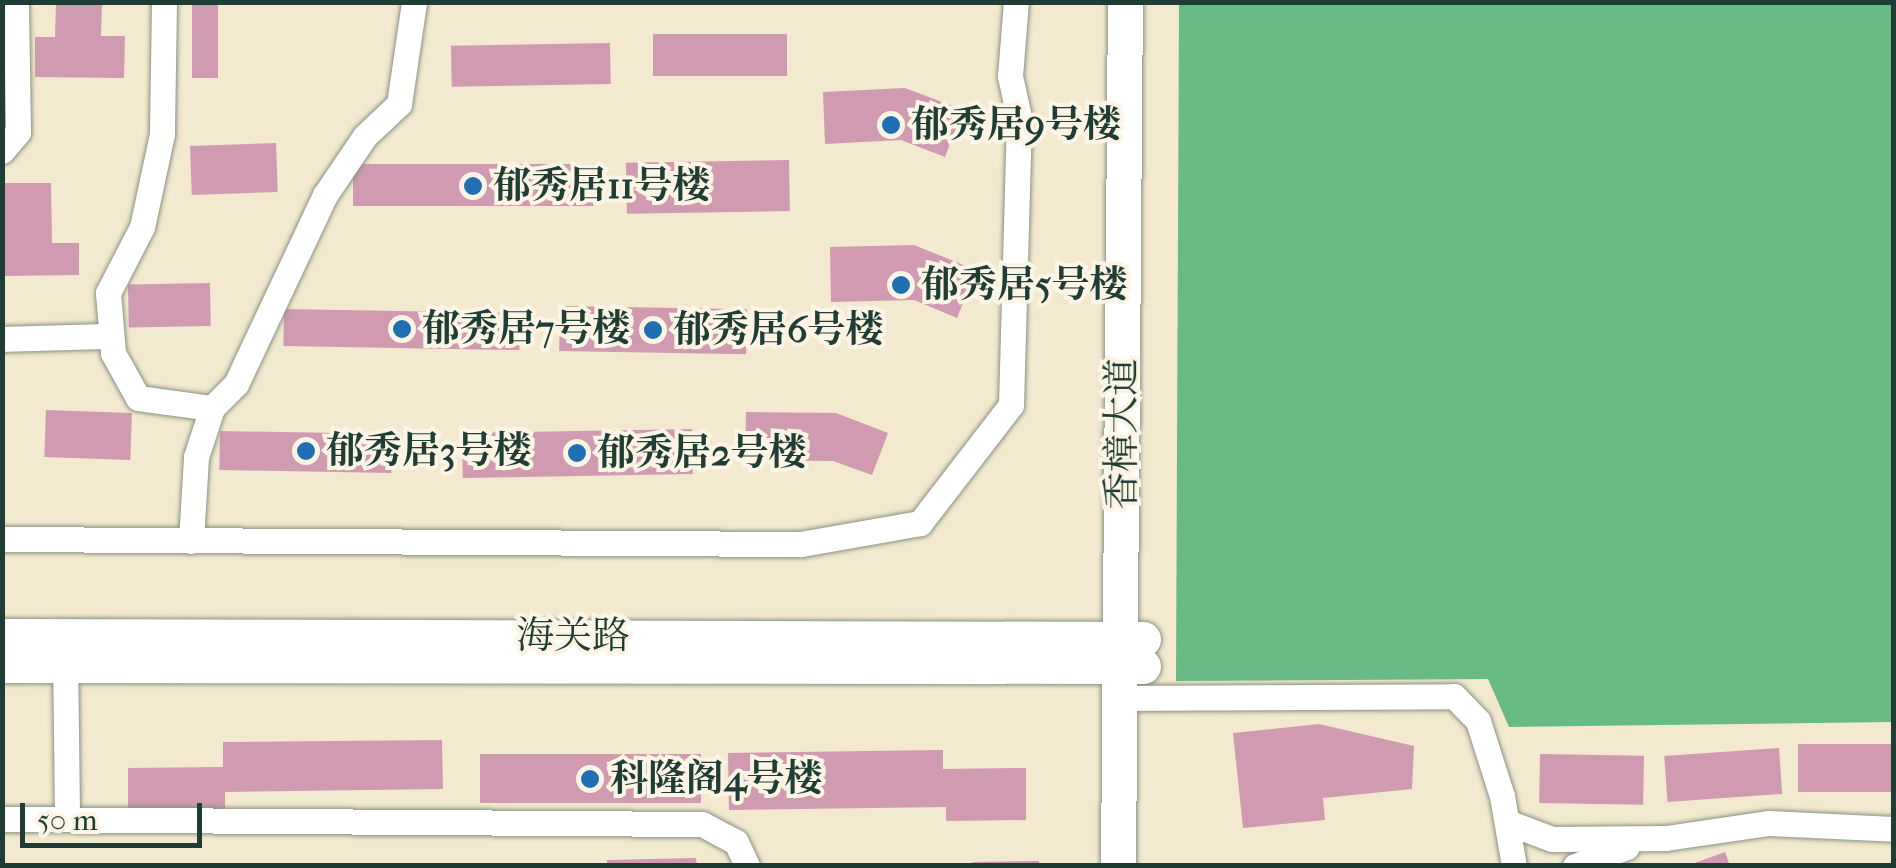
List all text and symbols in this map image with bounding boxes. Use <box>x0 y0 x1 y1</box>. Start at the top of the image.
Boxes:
place label: 郁秀居9号楼 <box>911 102 1121 148</box>
marker: 郁秀居9号楼 <box>880 114 902 136</box>
place label: 郁秀居11号楼 <box>493 163 710 209</box>
marker: 郁秀居11号楼 <box>462 175 484 197</box>
place label: 郁秀居5号楼 <box>921 262 1127 308</box>
marker: 郁秀居5号楼 <box>890 274 912 296</box>
place label: 郁秀居7号楼 <box>422 306 630 352</box>
place label: 郁秀居6号楼 <box>673 307 884 353</box>
marker: 郁秀居7号楼 <box>391 318 413 340</box>
marker: 郁秀居6号楼 <box>642 319 664 341</box>
street label: 香樟大道 <box>1099 358 1145 510</box>
place label: 郁秀居3号楼 <box>326 428 532 474</box>
place label: 郁秀居2号楼 <box>597 430 807 476</box>
marker: 郁秀居3号楼 <box>295 440 317 462</box>
marker: 郁秀居2号楼 <box>566 442 588 464</box>
street label: 海关路 <box>516 613 630 659</box>
place label: 科隆阁4号楼 <box>610 756 822 802</box>
marker: 科隆阁4号楼 <box>579 768 601 790</box>
scale bar <box>25 783 208 845</box>
text: 50 m <box>37 803 98 838</box>

